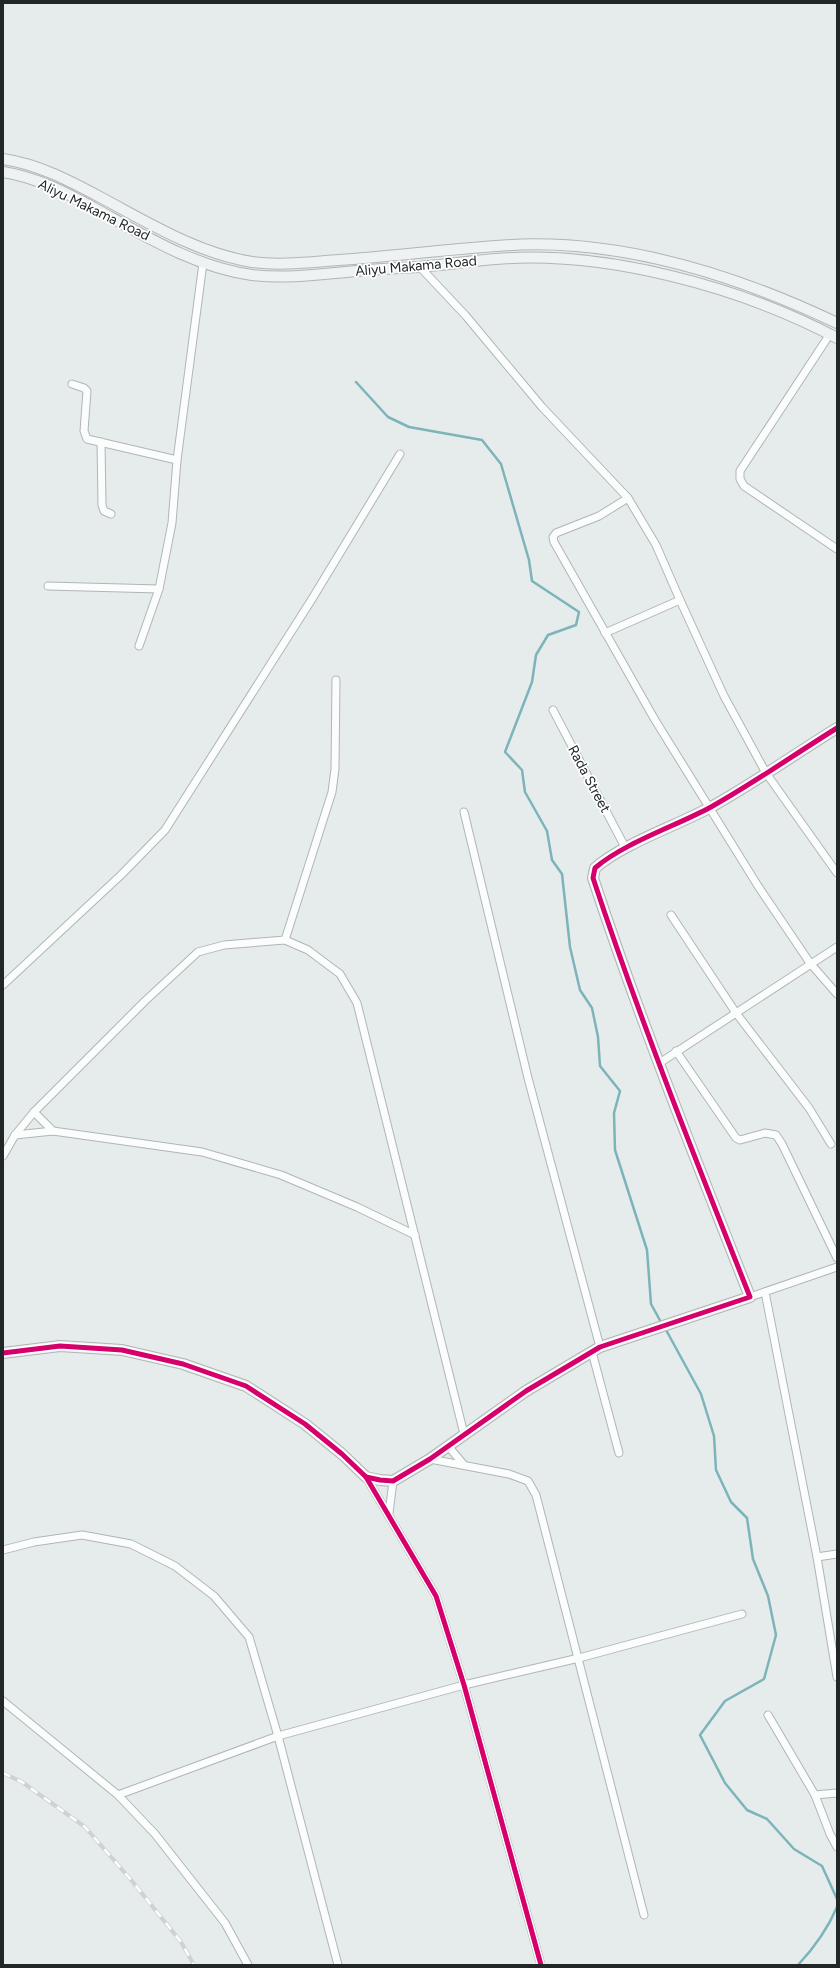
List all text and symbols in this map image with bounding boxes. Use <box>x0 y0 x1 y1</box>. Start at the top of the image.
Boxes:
street label: Aliyu Makama Road <box>35 176 153 244</box>
street label: Aliyu Makama Road <box>355 252 477 280</box>
street label: Rada Street <box>564 742 614 816</box>

